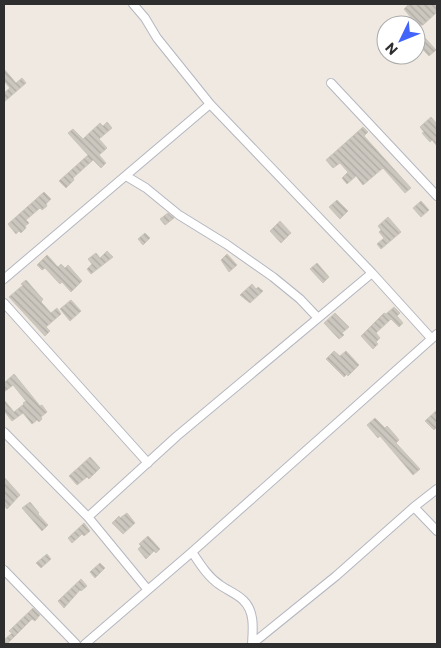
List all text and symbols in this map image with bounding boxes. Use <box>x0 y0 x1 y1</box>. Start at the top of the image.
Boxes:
north arrow <box>376 15 426 65</box>
text: N <box>381 40 401 59</box>

